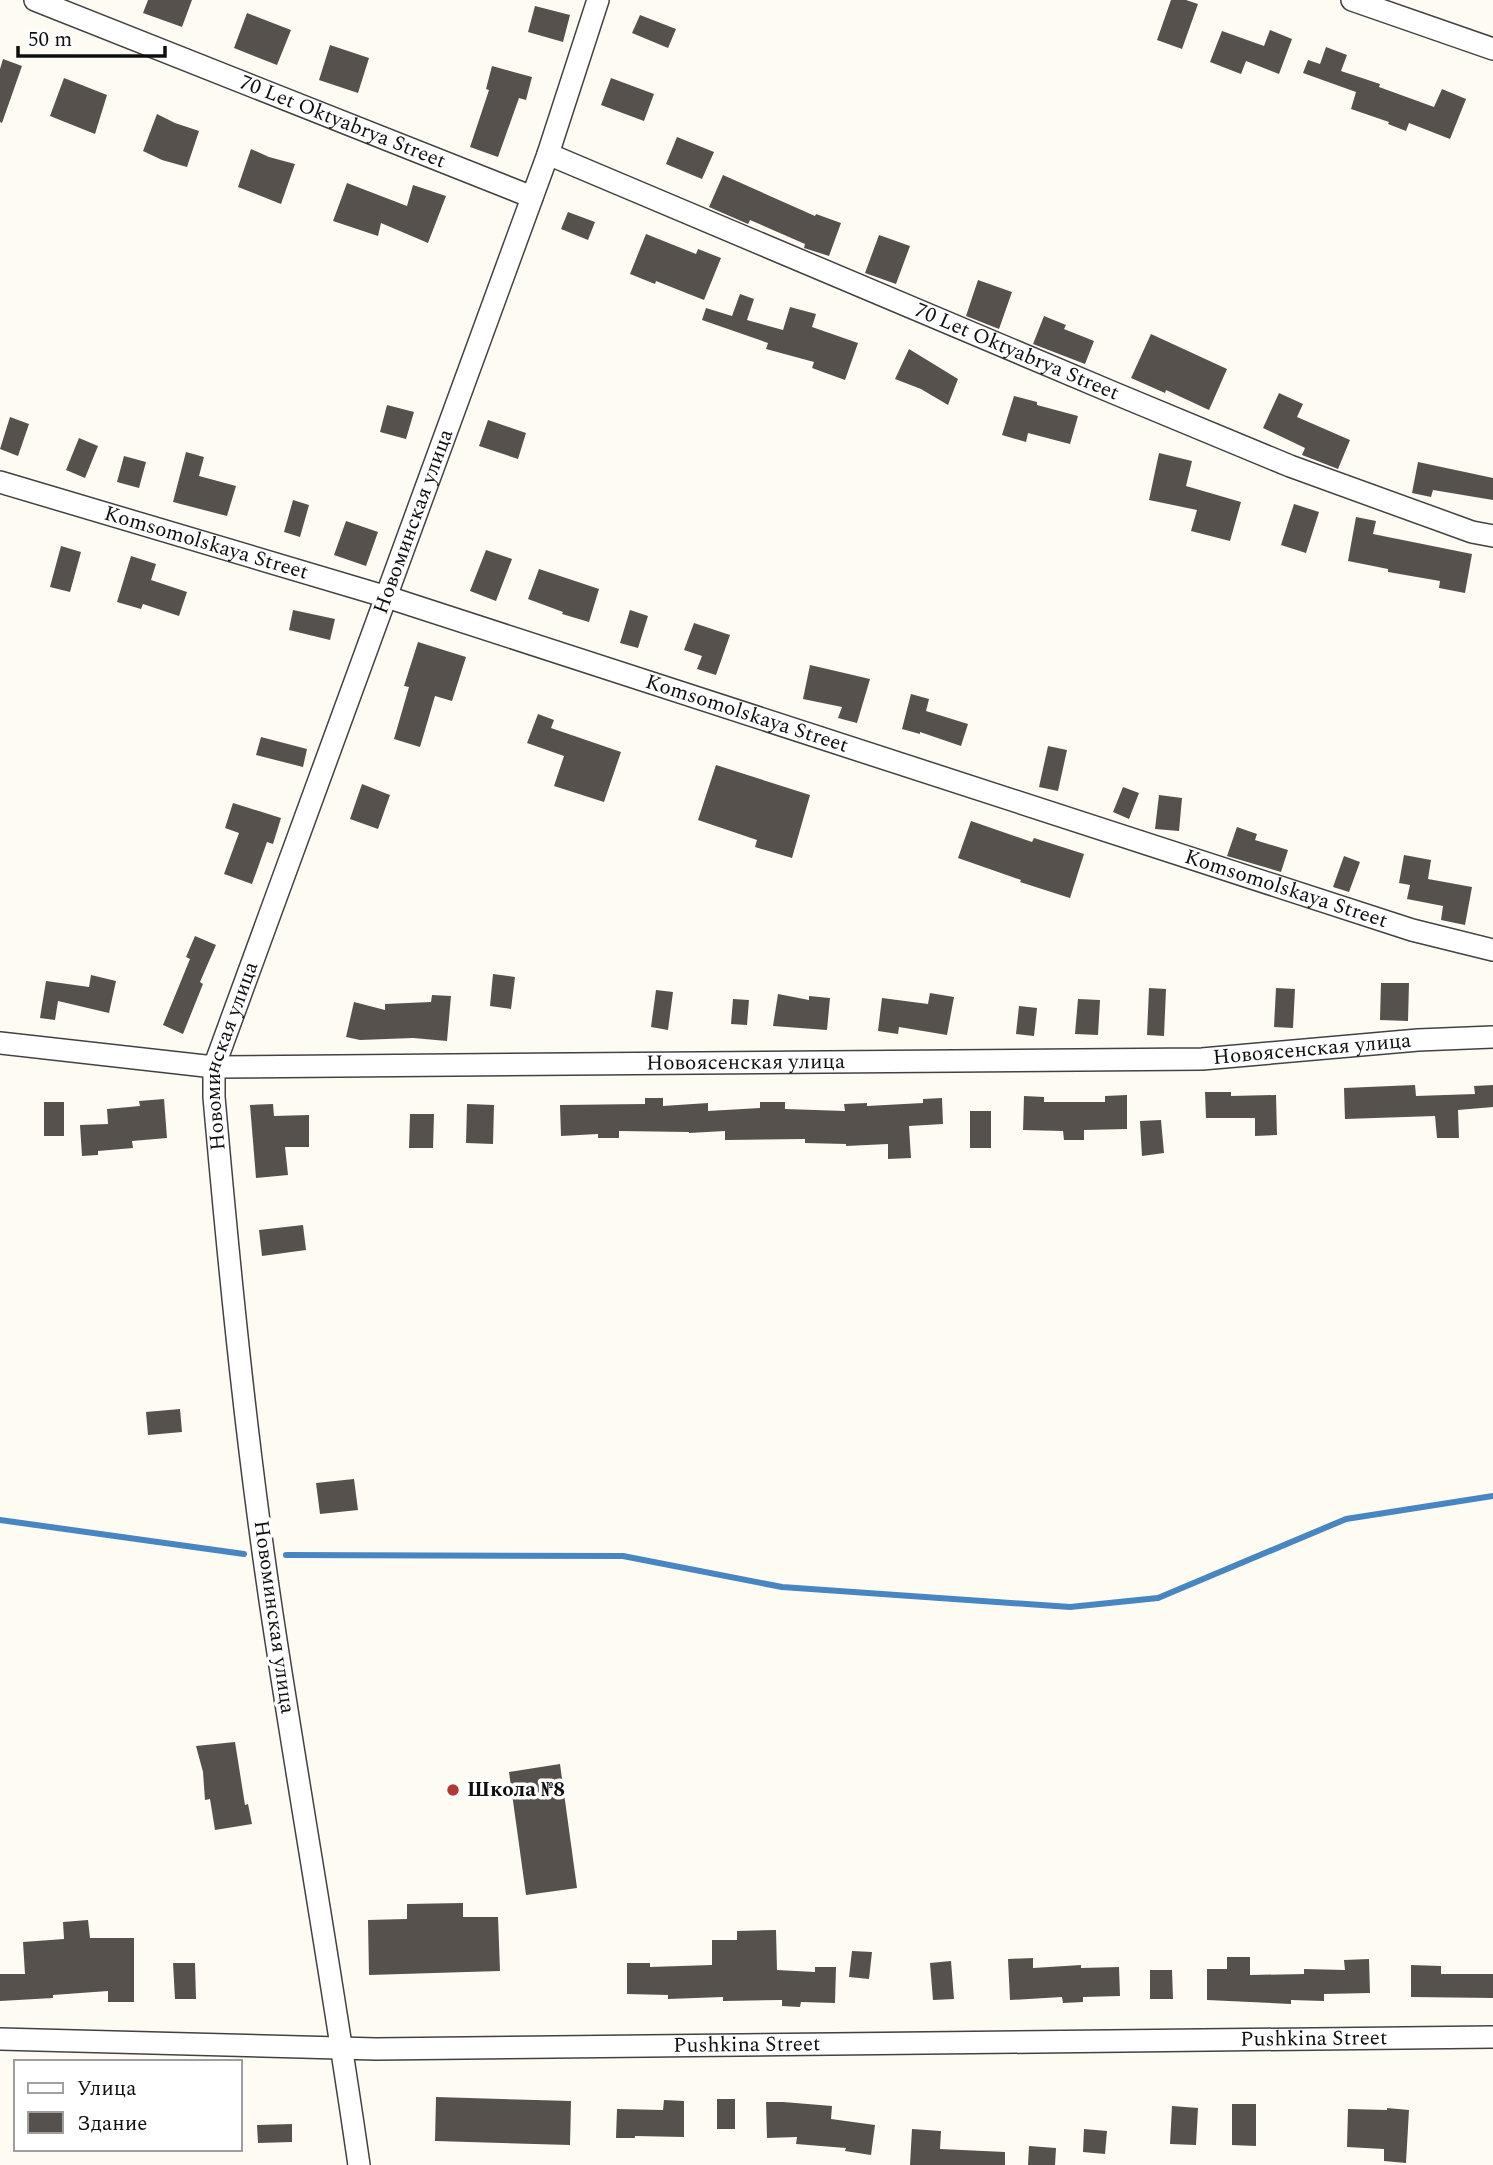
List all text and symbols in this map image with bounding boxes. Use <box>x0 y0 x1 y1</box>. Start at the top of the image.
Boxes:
scale bar <box>18 14 164 58</box>
text: 50 m <box>28 24 72 56</box>
street label: 70 Let Oktyabrya Street <box>235 67 451 177</box>
street label: 70 Let Oktyabrya Street <box>910 295 1124 409</box>
street label: Новоминская улица <box>365 424 462 619</box>
street label: Komsomolskaya Street <box>100 498 312 589</box>
street label: Komsomolskaya Street <box>641 666 852 762</box>
street label: Komsomolskaya Street <box>1180 841 1392 937</box>
street label: Новоминская улица <box>197 956 268 1152</box>
street label: Новоясенская улица <box>1212 1025 1413 1074</box>
street label: Новоясенская улица <box>646 1046 846 1080</box>
street label: Новоминская улица <box>245 1518 304 1716</box>
place label: Школа №8 <box>467 1774 565 1806</box>
marker: Школа №8 <box>445 1782 461 1798</box>
street label: Pushkina Street <box>1240 2022 1388 2056</box>
street label: Pushkina Street <box>673 2028 821 2062</box>
legend <box>14 2060 242 2151</box>
text: Улица <box>77 2073 137 2105</box>
text: Здание <box>77 2108 147 2140</box>

